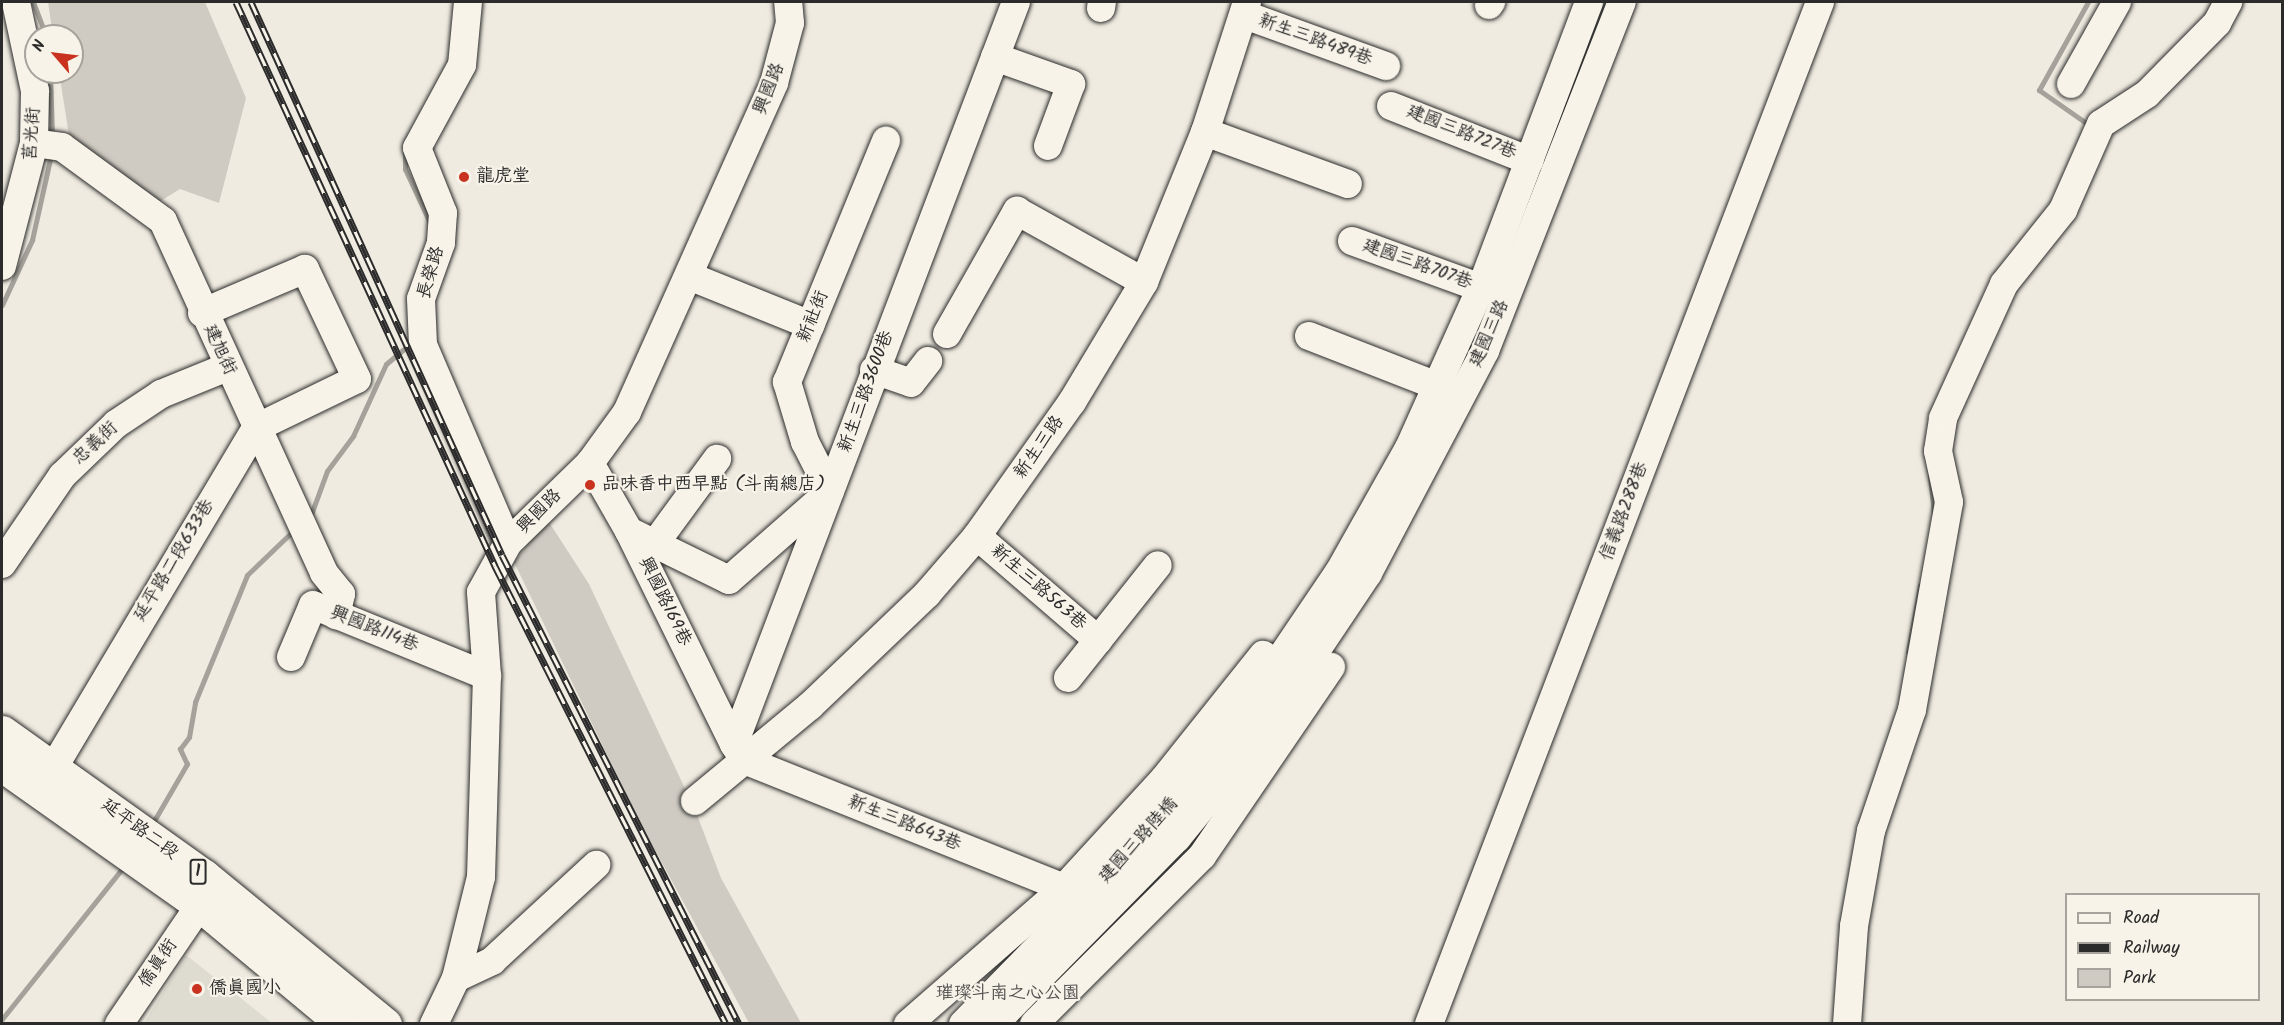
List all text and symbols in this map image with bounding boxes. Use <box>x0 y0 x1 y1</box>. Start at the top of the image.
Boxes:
street label: 新生三路489巷 <box>1255 10 1375 72</box>
north arrow <box>24 24 84 84</box>
text: N <box>26 36 53 57</box>
street label: 興國路 <box>750 60 790 118</box>
street label: 建國三路727巷 <box>1403 101 1519 165</box>
street label: 莒光街 <box>20 106 46 162</box>
place label: 龍虎堂 <box>476 166 530 188</box>
marker: 龍虎堂 <box>457 170 471 184</box>
street label: 建國三路707巷 <box>1359 235 1475 295</box>
street label: 長榮路 <box>414 244 450 302</box>
street label: 新社街 <box>794 288 834 346</box>
street label: 建國三路 <box>1465 297 1515 371</box>
street label: 建旭街 <box>198 321 240 379</box>
street label: 新生三路3600巷 <box>835 328 899 456</box>
street label: 新生三路 <box>1011 412 1069 484</box>
street label: 忠義街 <box>69 418 123 470</box>
street label: 信義路288巷 <box>1596 460 1654 564</box>
place label: 品味香中西早點 (斗南總店) <box>602 474 825 496</box>
marker: 品味香中西早點 (斗南總店) <box>583 478 597 492</box>
street label: 興國路 <box>513 485 567 539</box>
street label: 延平路二段633巷 <box>130 496 220 626</box>
street label: 新生三路563巷 <box>986 541 1090 635</box>
street label: 興國路169巷 <box>633 554 695 650</box>
street label: 興國路114巷 <box>327 603 421 657</box>
street label: 新生三路643巷 <box>844 791 964 857</box>
street label: 建國三路陸橋 <box>1095 794 1183 888</box>
street label: 延平路二段 <box>96 795 182 865</box>
road number: 1 <box>189 859 207 885</box>
legend <box>2065 893 2260 1001</box>
text: Road <box>2123 904 2159 933</box>
text: Railway <box>2123 934 2180 963</box>
street label: 僑真街 <box>135 936 183 992</box>
text: Park <box>2123 964 2156 993</box>
place label: 僑真國小 <box>209 978 281 1000</box>
marker: 僑真國小 <box>190 982 204 996</box>
park label: 璀璨斗南之心公園 <box>936 983 1080 1005</box>

